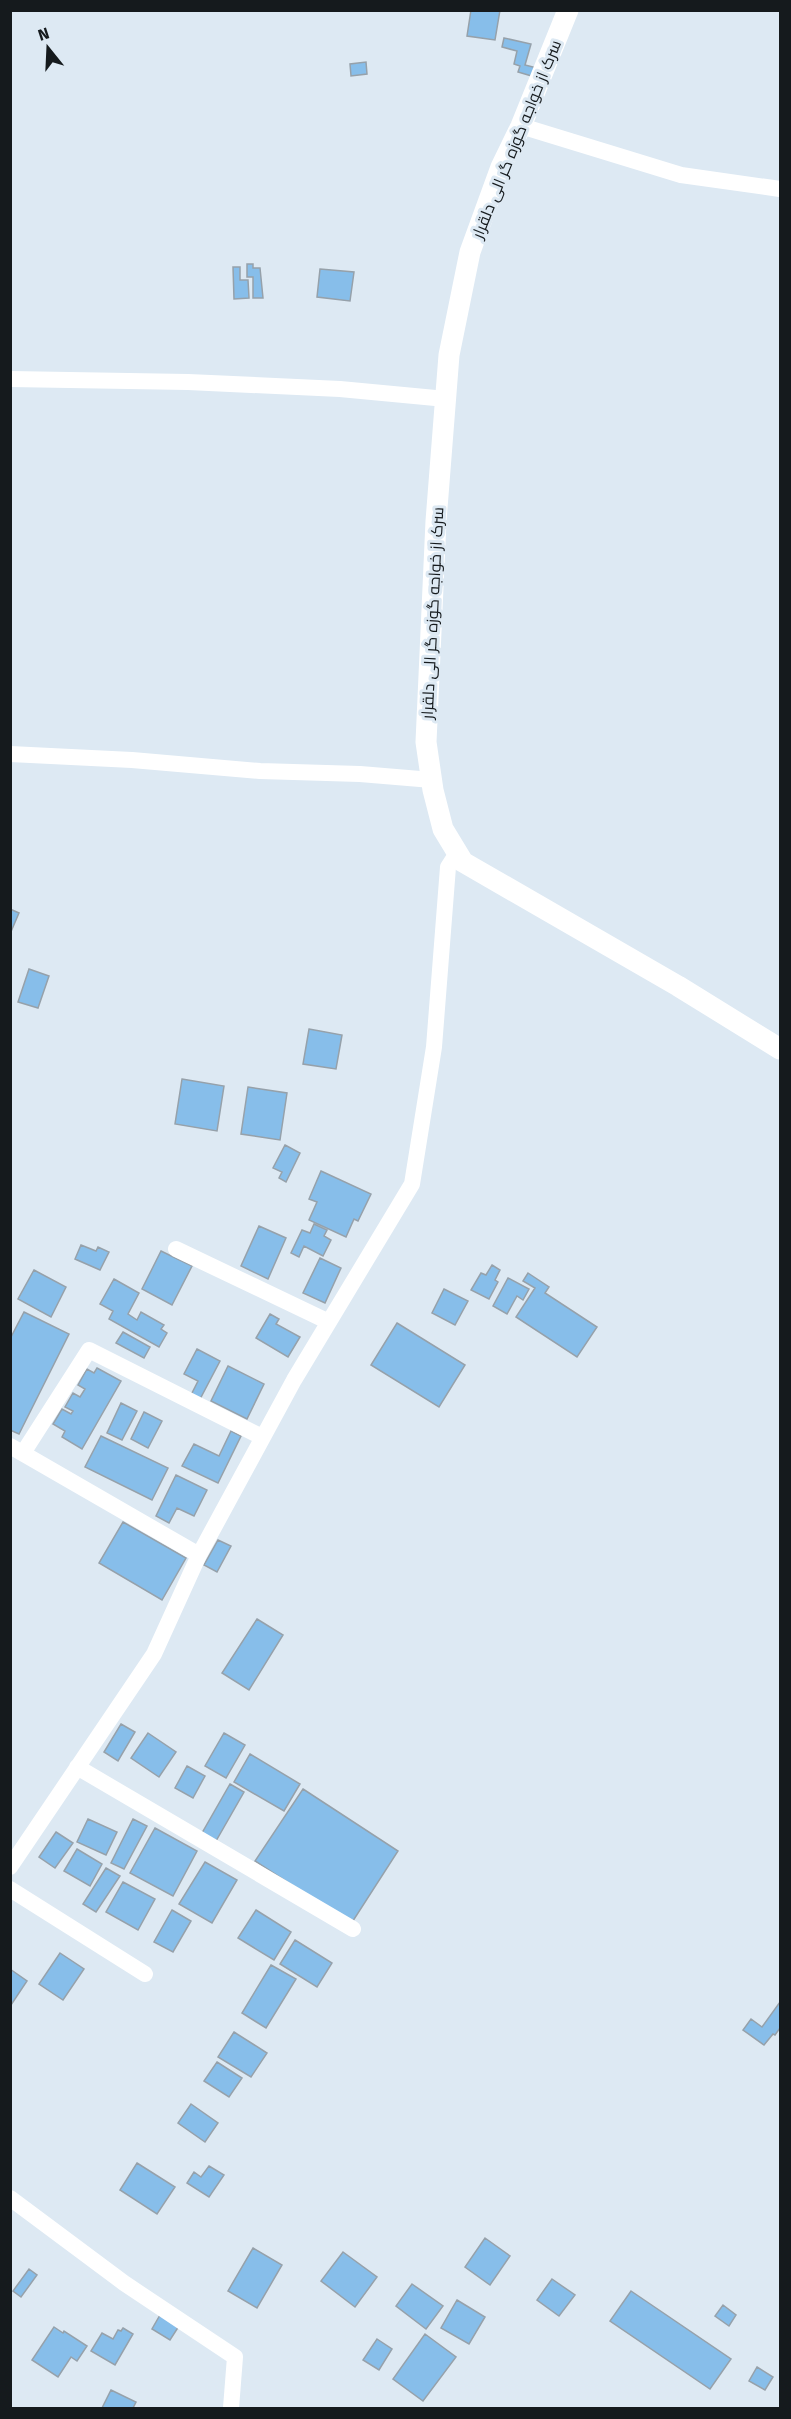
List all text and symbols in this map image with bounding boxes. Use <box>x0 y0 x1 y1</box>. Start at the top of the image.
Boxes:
north arrow <box>18 18 78 78</box>
text: N <box>36 24 51 45</box>
street label: سرک از خواجه گوزه گر الی دلقرار <box>467 37 566 243</box>
street label: سرک از خواجه گوزه گر الی دلقرار <box>417 506 449 721</box>

